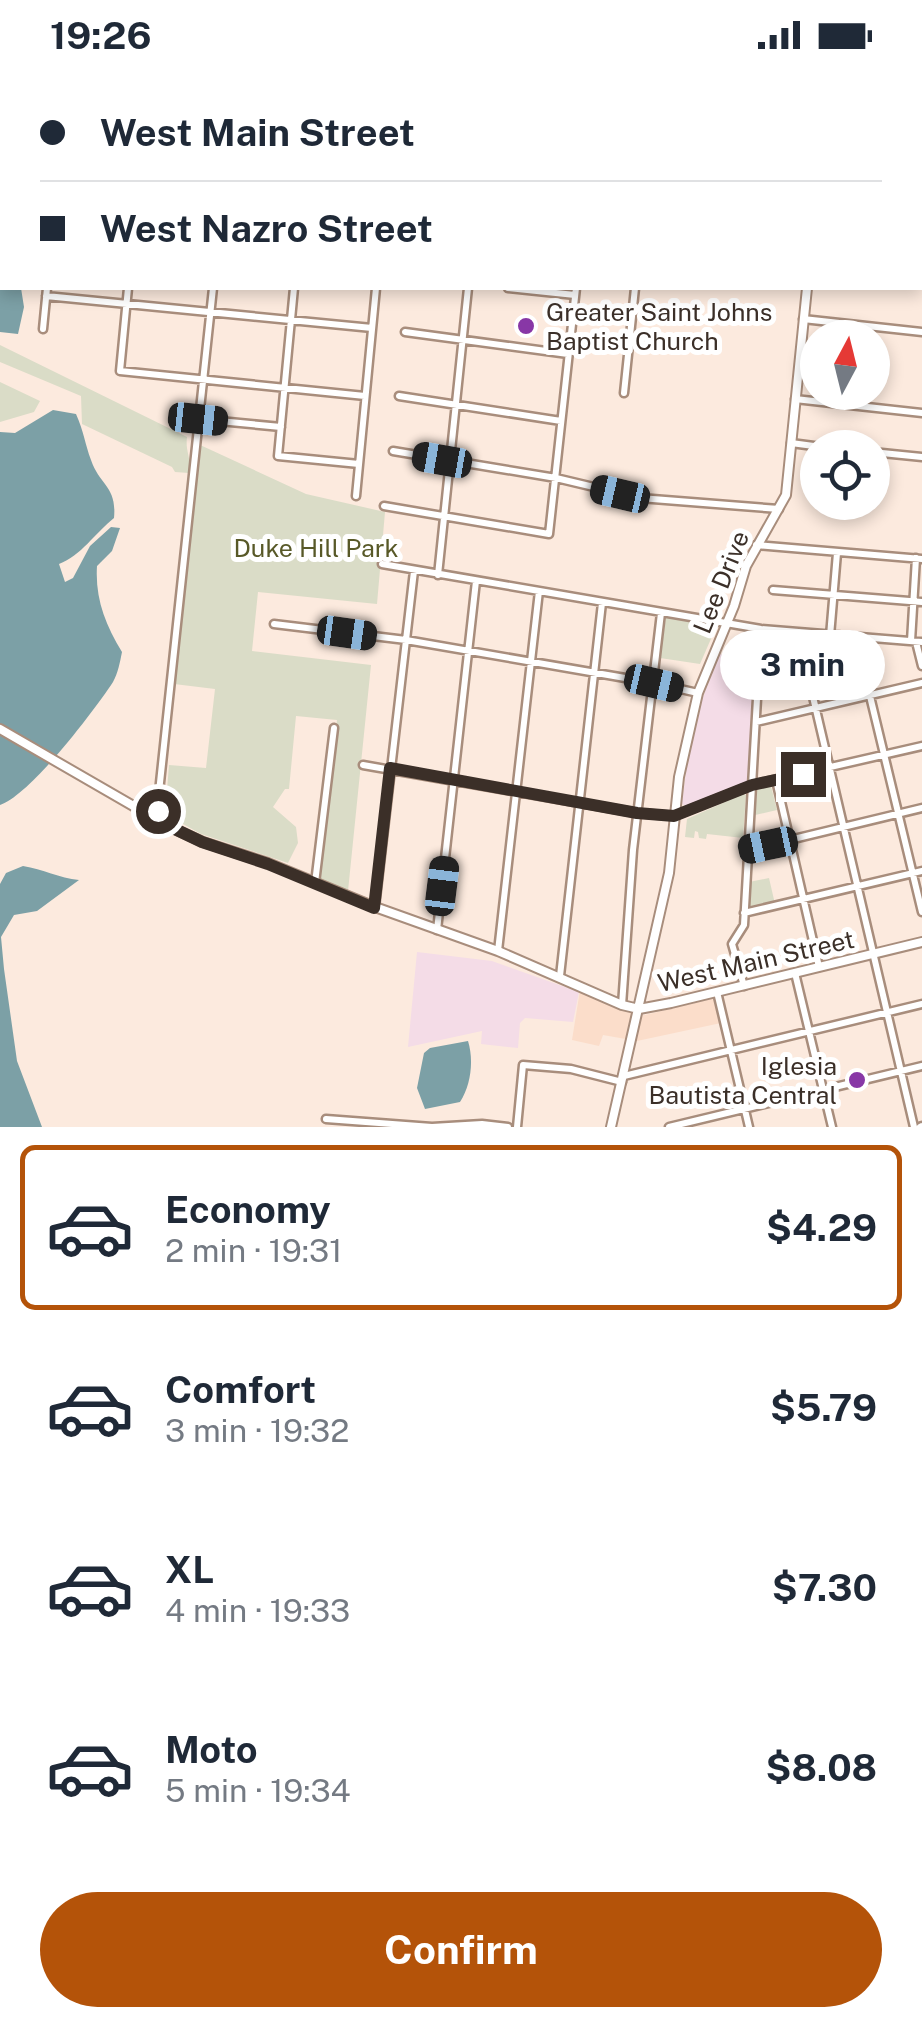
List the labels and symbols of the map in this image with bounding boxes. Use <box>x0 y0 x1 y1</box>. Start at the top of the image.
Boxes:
place label: Greater Saint Johns Baptist Church <box>546 297 772 356</box>
marker: Greater Saint Johns Baptist Church <box>515 315 537 337</box>
north arrow <box>800 320 890 410</box>
car <box>167 401 229 437</box>
car <box>410 440 474 480</box>
car <box>587 473 653 515</box>
street label: Lee Drive <box>687 526 755 638</box>
park label: Duke Hill Park <box>233 533 399 563</box>
car <box>315 614 379 652</box>
callout: 3 min <box>720 629 886 699</box>
car <box>621 662 687 704</box>
route end <box>781 752 826 797</box>
route start <box>136 789 181 834</box>
car <box>736 824 800 866</box>
car <box>423 854 461 918</box>
street label: West Main Street <box>655 924 857 998</box>
place label: Iglesia Bautista Central <box>648 1051 837 1110</box>
marker: Iglesia Bautista Central <box>846 1069 868 1091</box>

